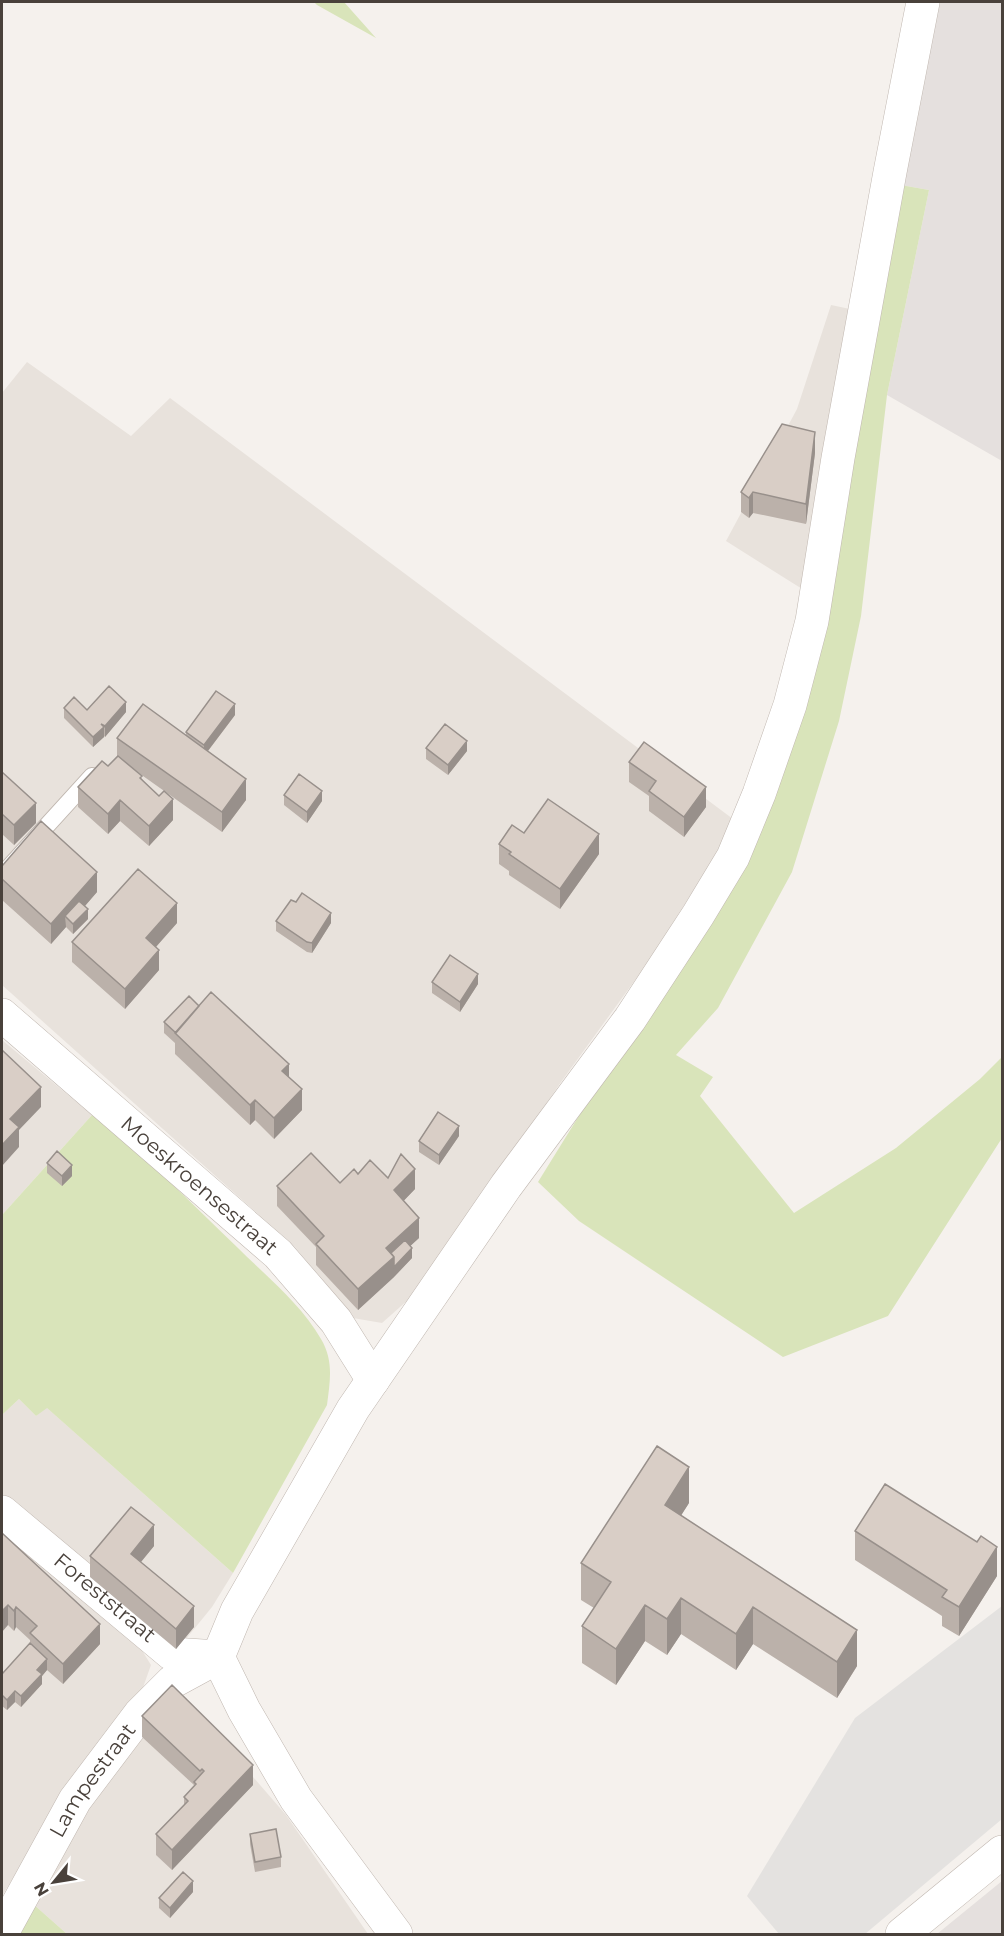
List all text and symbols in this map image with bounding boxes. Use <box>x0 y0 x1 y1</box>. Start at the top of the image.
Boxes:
street label: Moeskroensestraat <box>116 1111 283 1260</box>
street label: Foreststraat <box>49 1548 161 1647</box>
street label: Lampestraat <box>44 1718 141 1841</box>
north arrow <box>24 1852 84 1912</box>
text: N <box>30 1879 53 1900</box>

